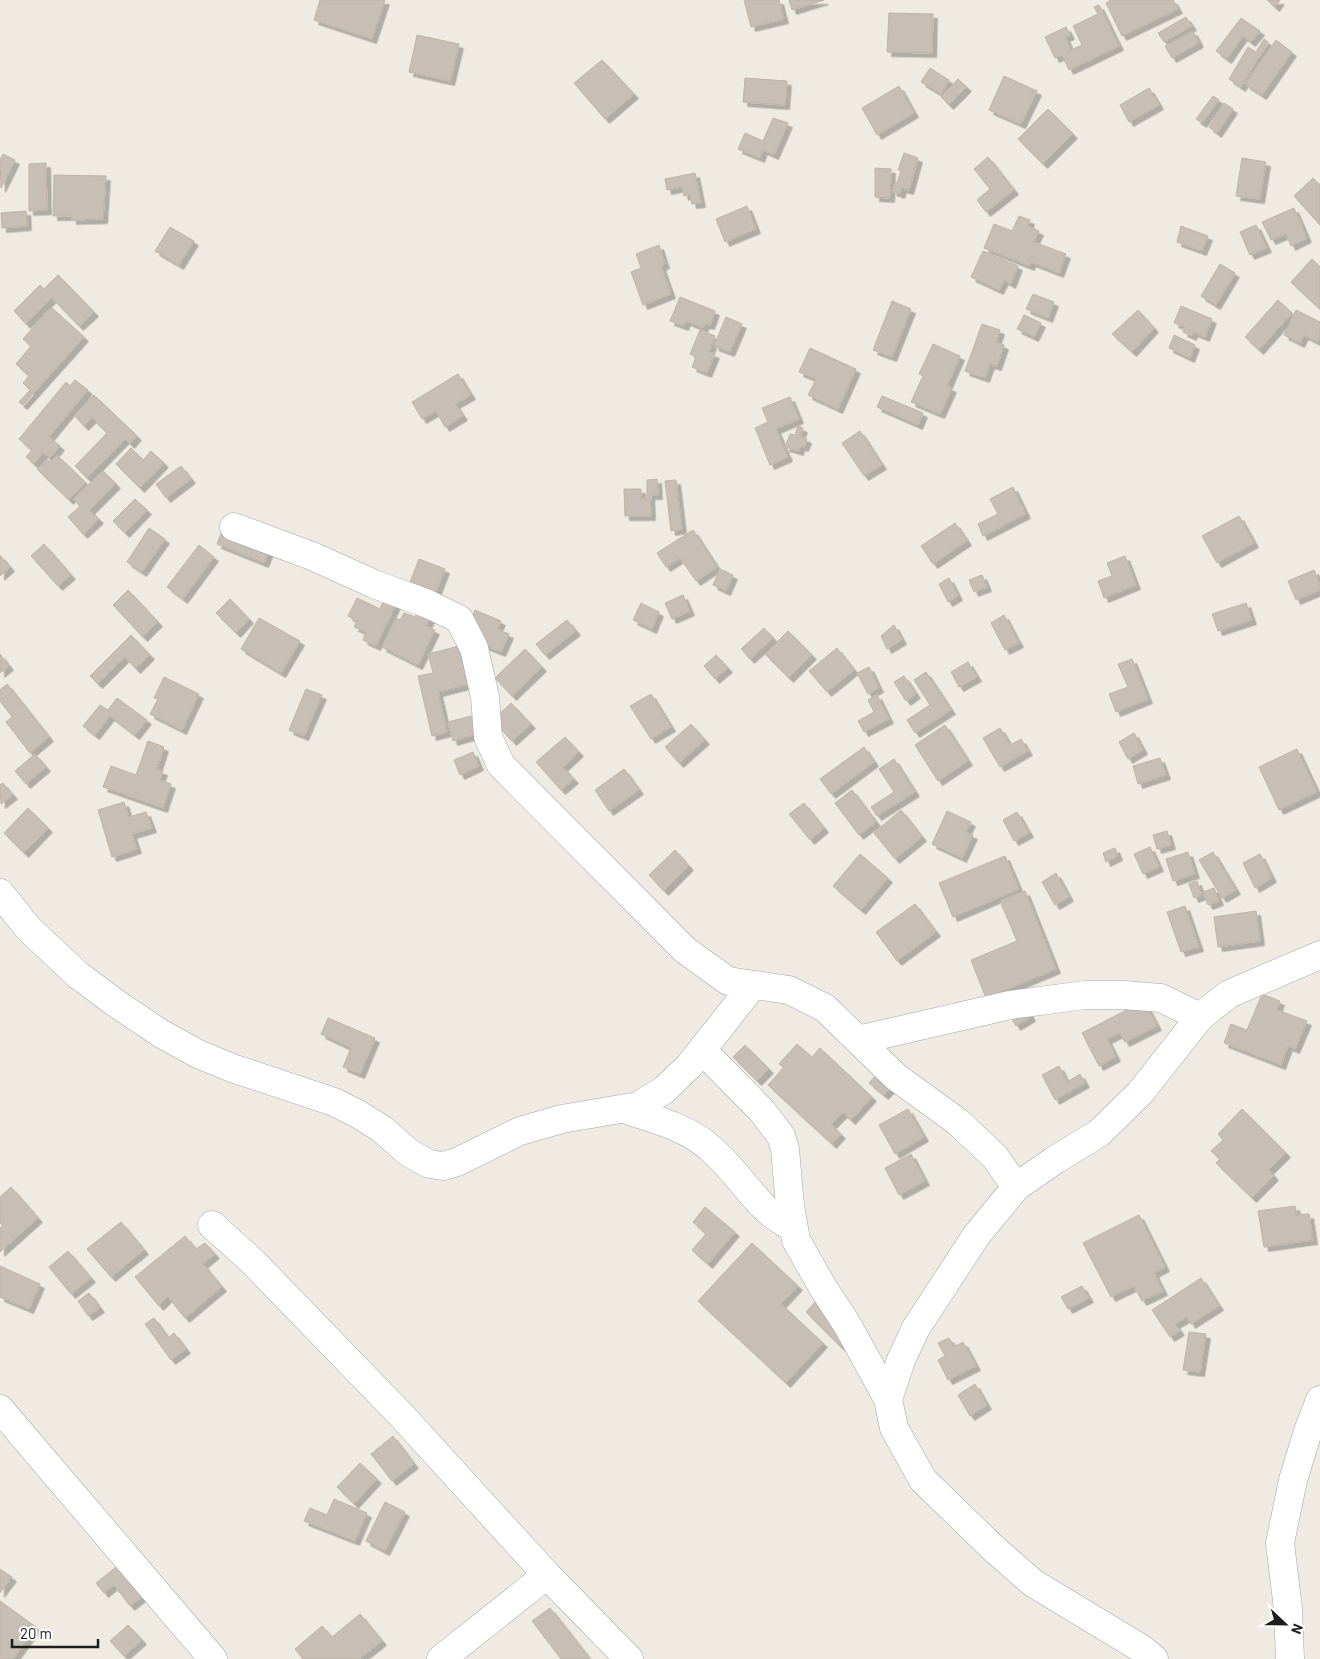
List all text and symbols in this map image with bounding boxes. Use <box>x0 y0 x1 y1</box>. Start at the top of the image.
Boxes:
north arrow <box>1260 1599 1310 1649</box>
scale bar <box>12 1616 99 1648</box>
text: N <box>1288 1622 1307 1637</box>
text: 20 m <box>20 1624 52 1642</box>

